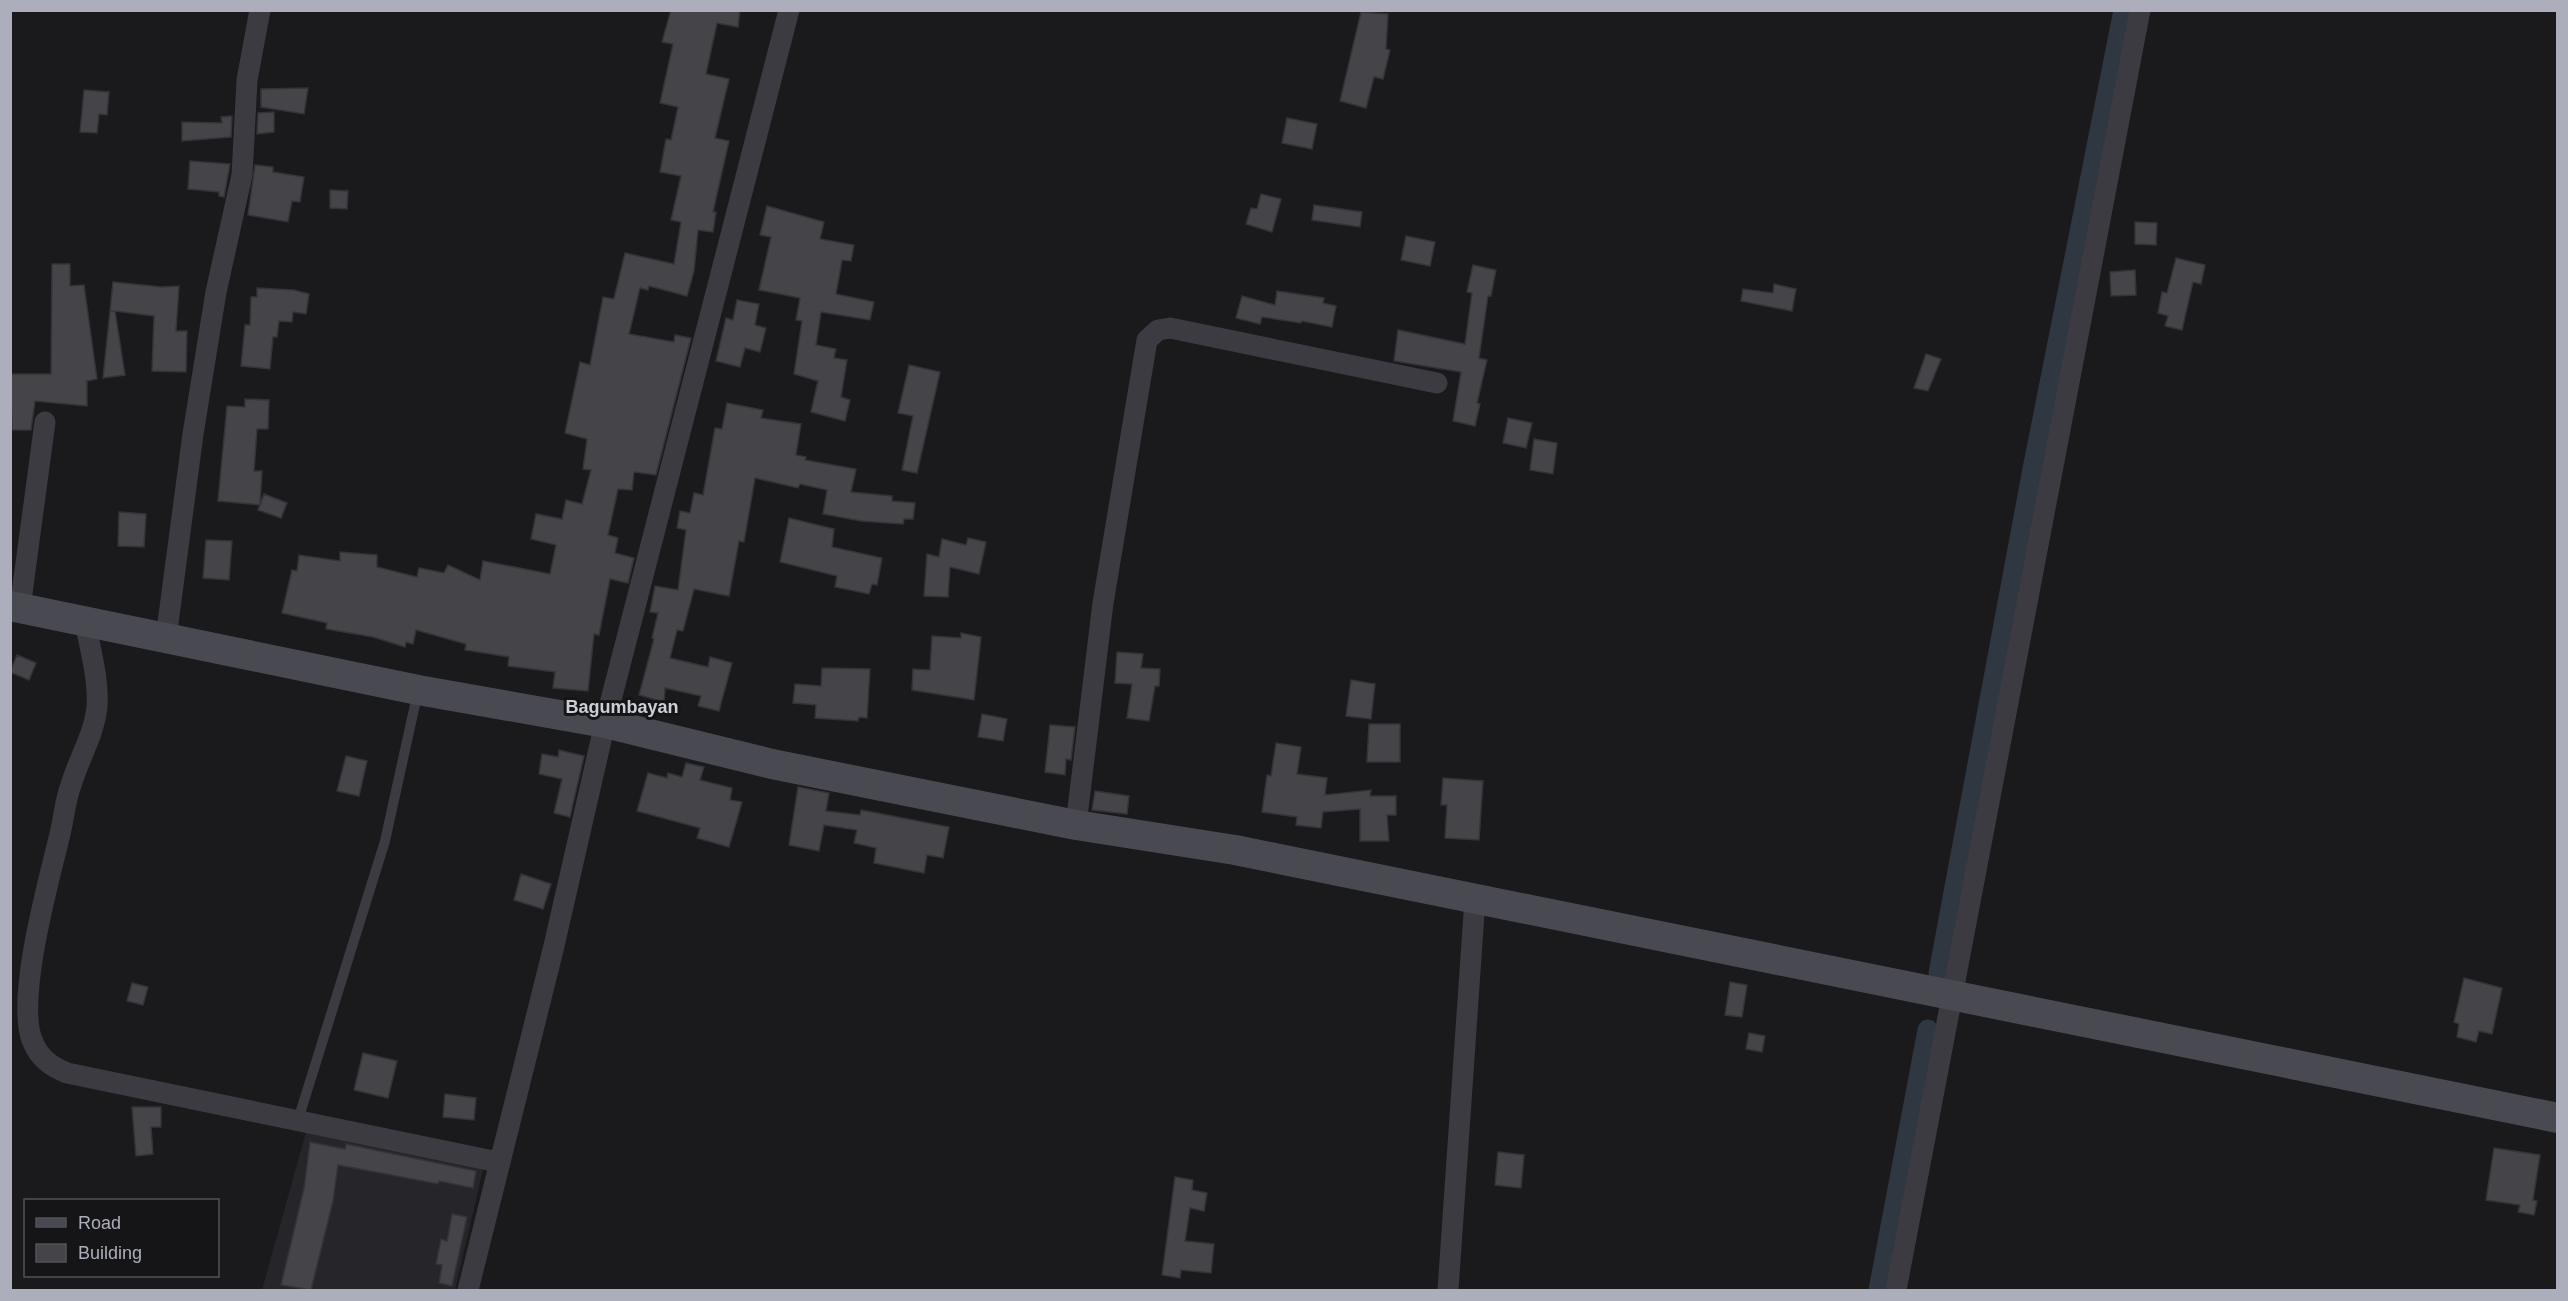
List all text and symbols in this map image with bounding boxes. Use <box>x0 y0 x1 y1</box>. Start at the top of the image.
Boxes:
district label: Bagumbayan <box>565 697 679 717</box>
legend <box>24 1199 219 1277</box>
text: Road <box>78 1213 121 1233</box>
text: Building <box>78 1243 142 1263</box>

